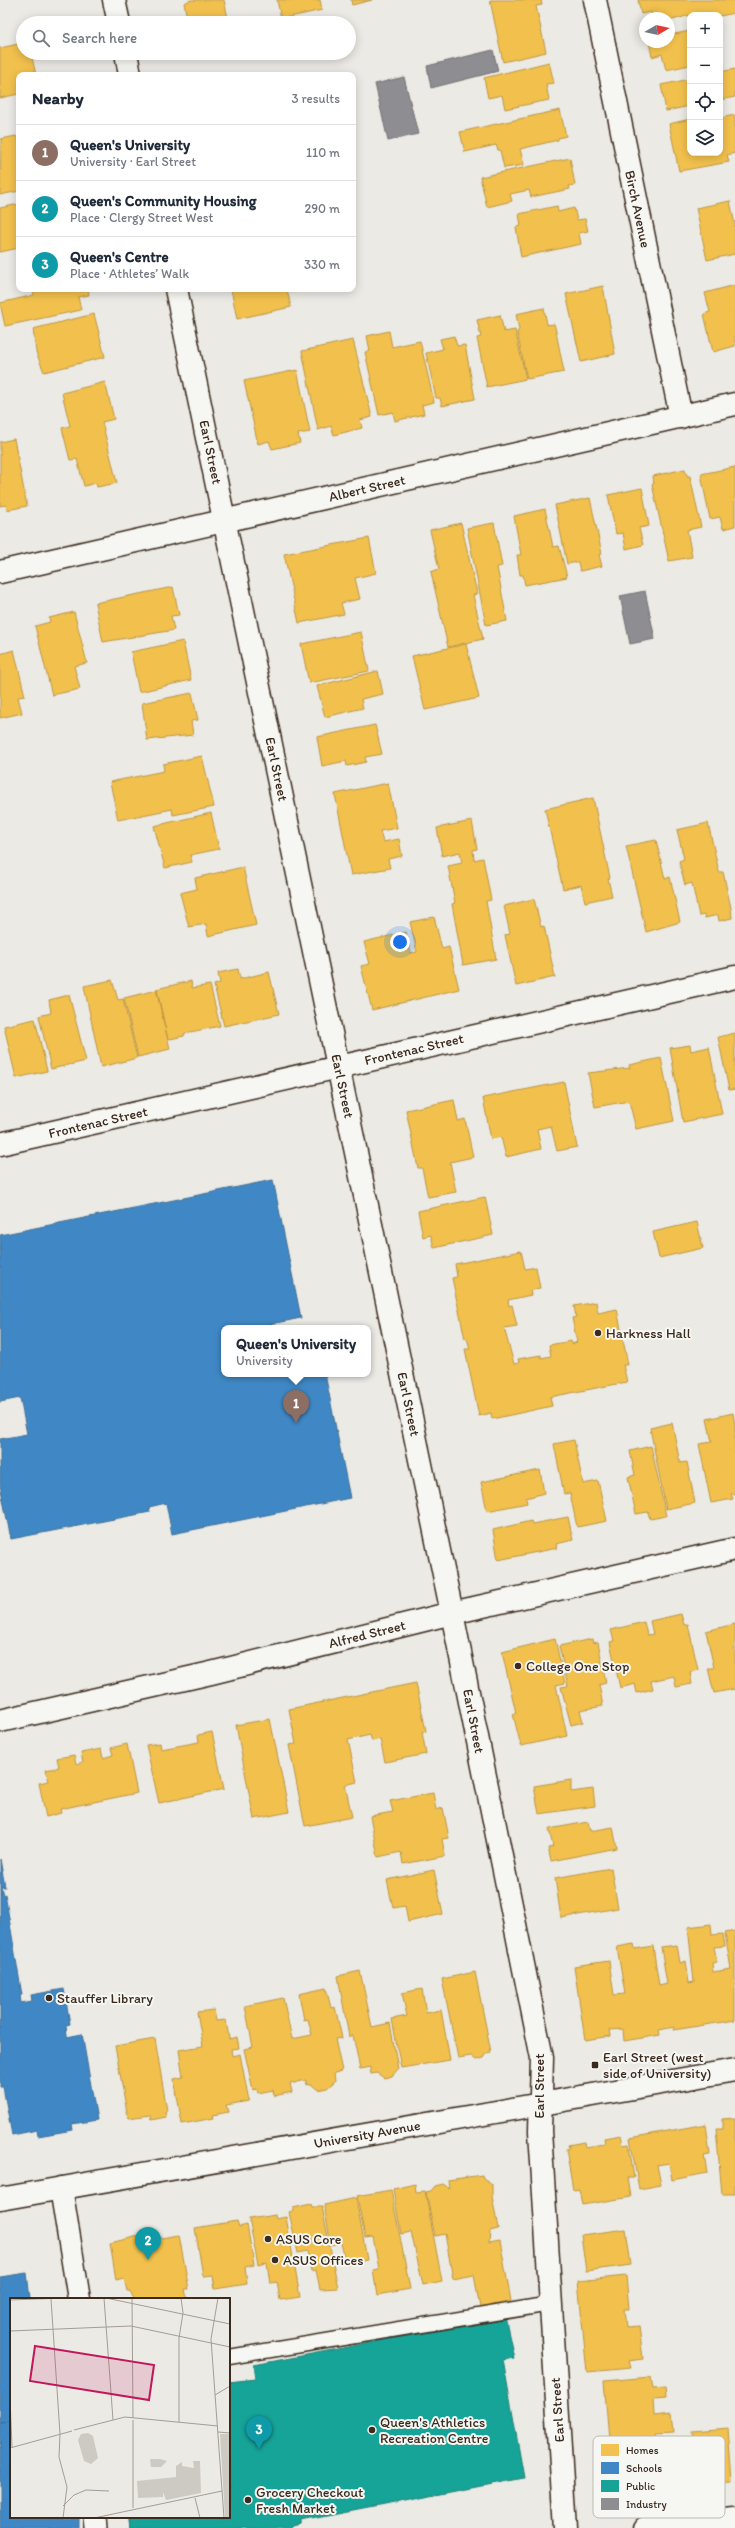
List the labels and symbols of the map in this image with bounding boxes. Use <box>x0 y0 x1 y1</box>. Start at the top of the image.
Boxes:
north arrow <box>639 12 675 48</box>
street label: Birch Avenue <box>621 169 654 250</box>
street label: Earl Street <box>195 419 226 486</box>
street label: Albert Street <box>327 471 407 506</box>
street label: Earl Street <box>261 736 292 803</box>
your location <box>390 932 410 952</box>
street label: Frontenac Street <box>363 1030 465 1069</box>
street label: Earl Street <box>327 1053 358 1120</box>
street label: Frontenac Street <box>47 1103 149 1142</box>
place label: Harkness Hall <box>606 1325 691 1342</box>
marker: Harkness Hall <box>593 1328 603 1338</box>
street label: Earl Street <box>393 1371 424 1438</box>
pin: 1 <box>283 1390 309 1423</box>
street label: Alfred Street <box>327 1617 407 1652</box>
place label: College One Stop <box>526 1658 629 1675</box>
marker: College One Stop <box>513 1661 523 1671</box>
street label: Earl Street <box>459 1688 488 1755</box>
place label: Stauffer Library <box>57 1990 153 2007</box>
marker: Stauffer Library <box>44 1993 54 2003</box>
place label: Earl Street (west side of University) <box>603 2049 711 2082</box>
street label: Earl Street <box>531 2054 548 2118</box>
marker: Earl Street (west side of University) <box>590 2060 600 2070</box>
street label: University Avenue <box>312 2117 422 2152</box>
pin: 2 <box>135 2227 161 2260</box>
place label: ASUS Core <box>276 2231 342 2248</box>
marker: ASUS Core <box>263 2234 273 2244</box>
place label: ASUS Offices <box>283 2252 364 2269</box>
marker: ASUS Offices <box>270 2255 280 2265</box>
inset map <box>10 2298 230 2518</box>
street label: Earl Street <box>547 2377 568 2443</box>
place label: Queen's Athletics Recreation Centre <box>380 2414 489 2447</box>
pin: 3 <box>246 2416 272 2449</box>
marker: Queen's Athletics Recreation Centre <box>367 2425 377 2435</box>
legend <box>593 2436 725 2518</box>
text: Homes <box>626 2444 659 2457</box>
text: Schools <box>626 2462 662 2475</box>
text: Public <box>626 2480 655 2493</box>
place label: Grocery Checkout Fresh Market <box>256 2484 363 2517</box>
marker: Grocery Checkout Fresh Market <box>243 2495 253 2505</box>
text: Industry <box>626 2498 668 2511</box>

